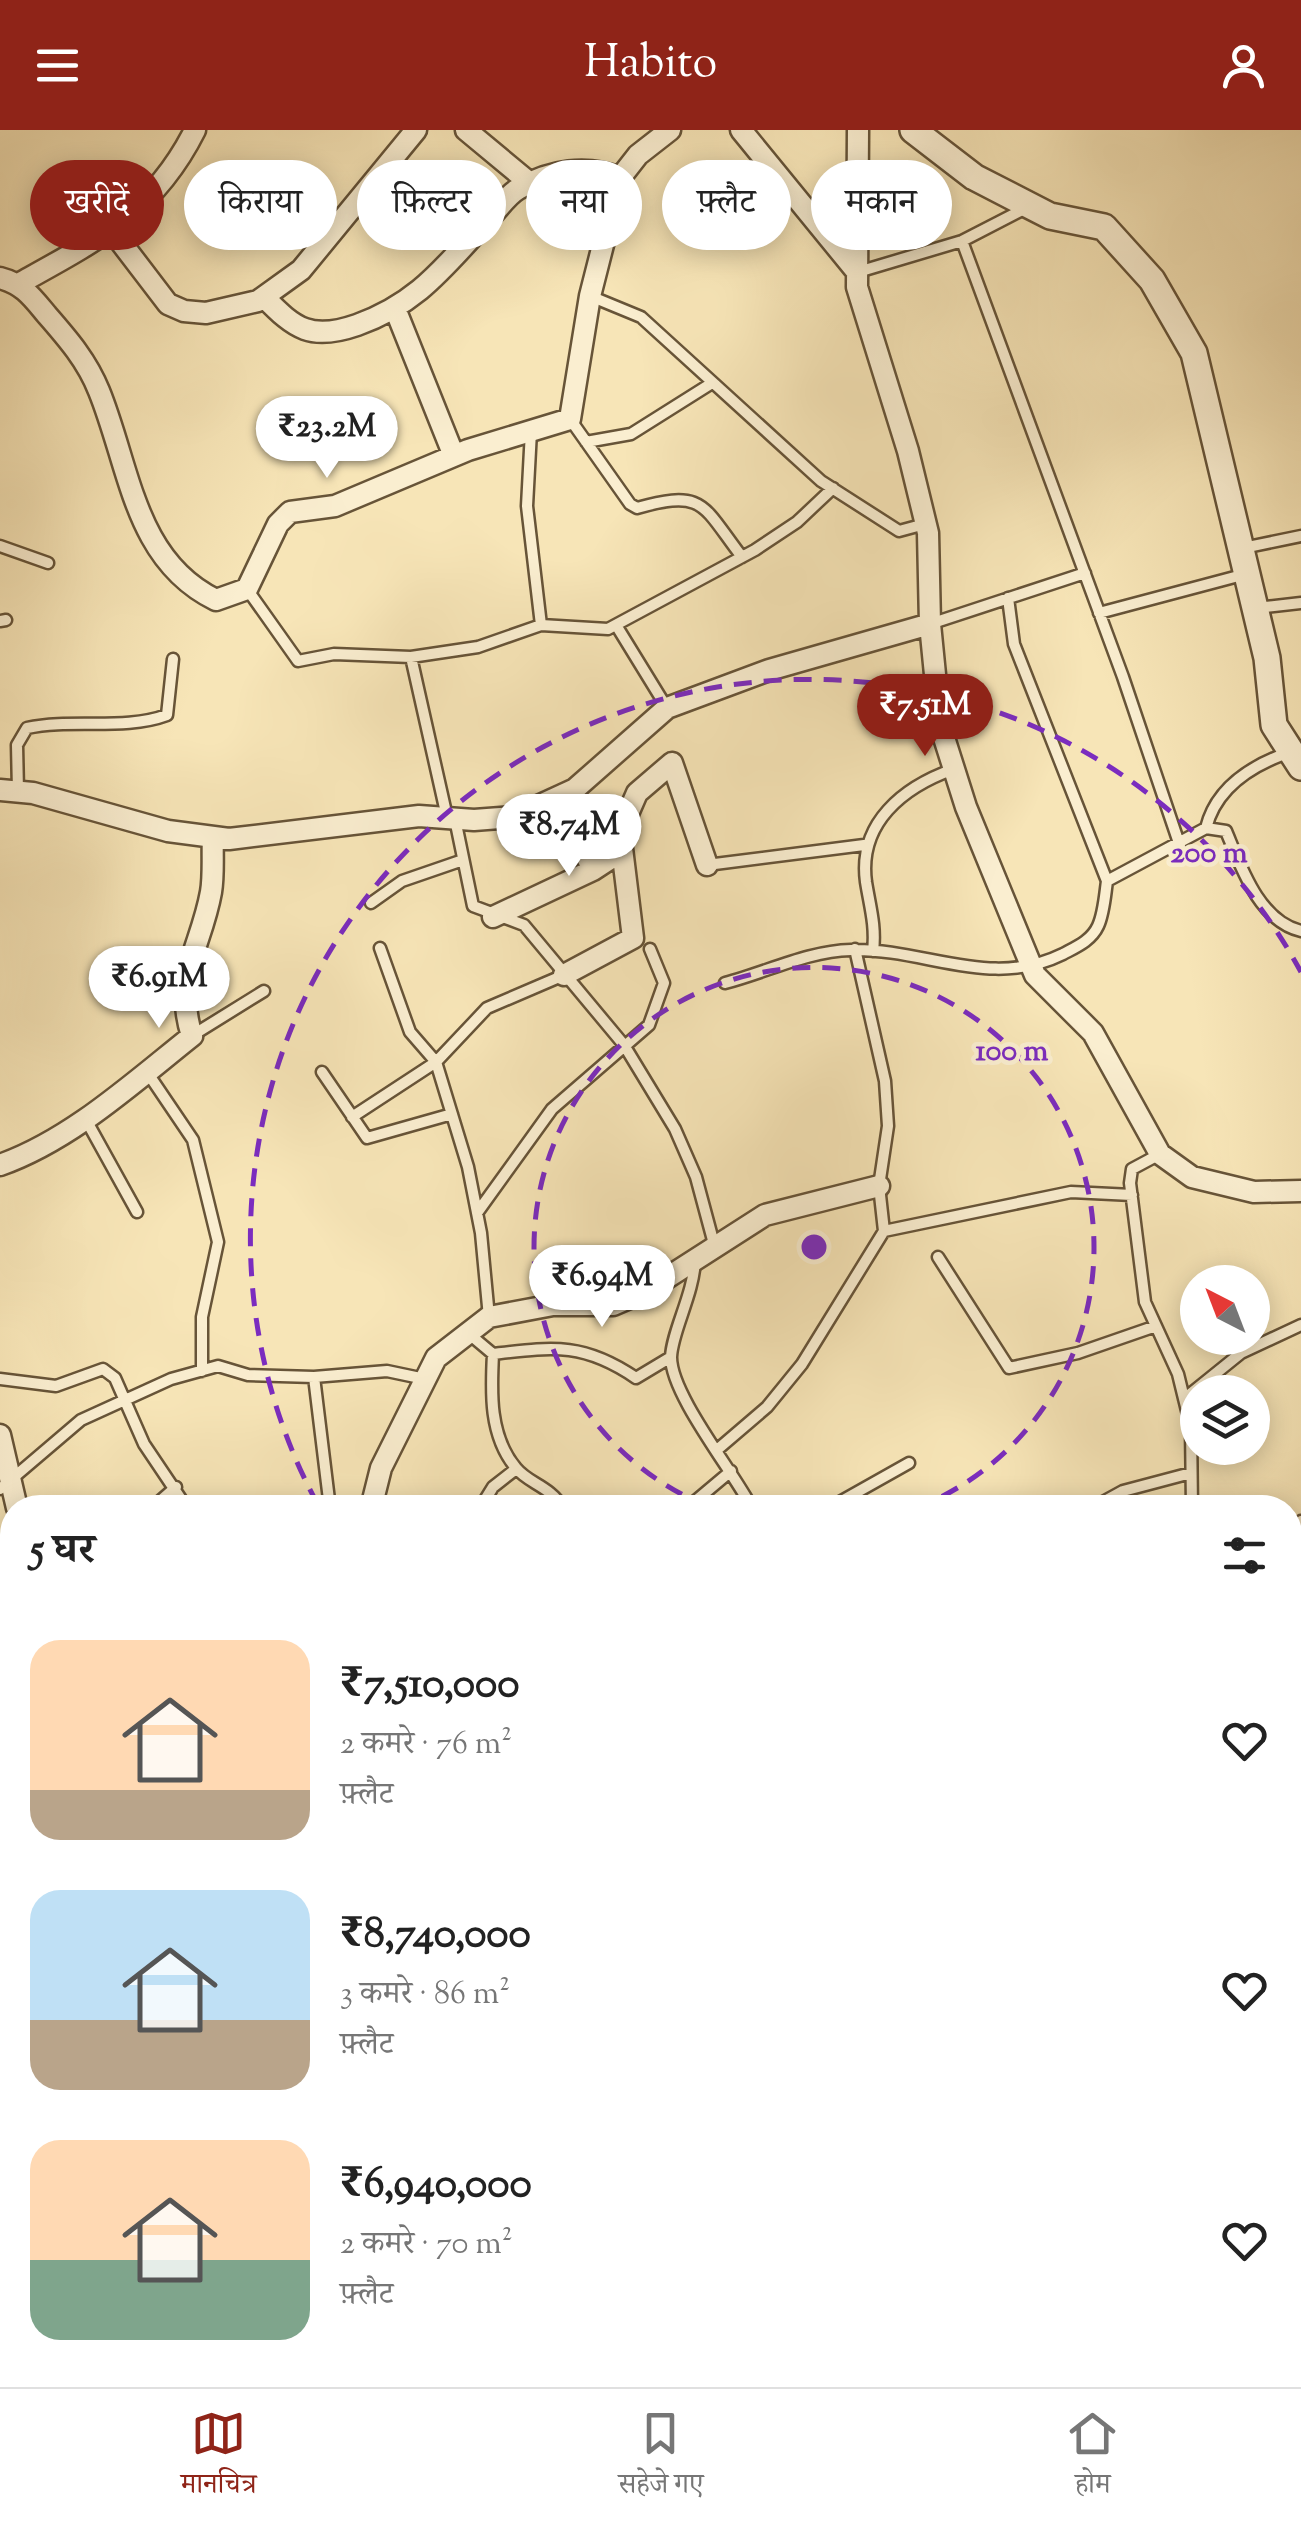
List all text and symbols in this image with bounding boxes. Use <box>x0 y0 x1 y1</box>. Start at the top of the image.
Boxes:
text: Habito <box>584 33 717 98</box>
icon: menu <box>30 38 85 93</box>
icon: person <box>1216 38 1271 93</box>
chip: खरीदें <box>30 160 164 250</box>
chip: किराया <box>184 160 337 250</box>
chip: फ़िल्टर <box>357 160 506 250</box>
chip: नया <box>526 160 642 250</box>
chip: फ़्लैट <box>662 160 791 250</box>
chip: मकान <box>811 160 952 250</box>
pin: ₹23.2M <box>246 396 408 481</box>
text: ₹23.2M <box>278 405 376 451</box>
pin: ₹7.51M <box>844 674 1006 759</box>
text: ₹7.51M <box>879 683 971 729</box>
pin: ₹8.74M <box>488 794 650 879</box>
text: ₹8.74M <box>518 803 620 849</box>
text: 200 m <box>1171 833 1248 876</box>
pin: ₹6.91M <box>78 946 240 1031</box>
text: ₹6.91M <box>111 955 207 1001</box>
text: 100 m <box>976 1031 1049 1074</box>
centre of rings <box>796 1229 832 1265</box>
pin: ₹6.94M <box>521 1245 683 1330</box>
text: ₹6.94M <box>551 1254 653 1300</box>
north arrow <box>1180 1265 1270 1355</box>
map controls <box>1180 1265 1270 1465</box>
button: layers <box>1180 1375 1270 1465</box>
text: 5 घर <box>30 1522 95 1582</box>
icon: filters <box>1217 1528 1272 1583</box>
text: ₹7,510,000 <box>340 1656 519 1716</box>
icon: home <box>110 1680 230 1800</box>
icon: heart <box>1217 1713 1272 1768</box>
text: 2 कमरे · 76 m² <box>340 1722 512 1768</box>
text: फ़्लैट <box>340 1773 393 1819</box>
text: ₹8,740,000 <box>340 1906 531 1966</box>
icon: home <box>110 1930 230 2050</box>
icon: heart <box>1217 1963 1272 2018</box>
text: 3 कमरे · 86 m² <box>340 1972 510 2018</box>
text: फ़्लैट <box>340 2023 393 2069</box>
text: ₹6,940,000 <box>340 2156 532 2216</box>
icon: home <box>110 2180 230 2300</box>
icon: heart <box>1217 2213 1272 2268</box>
text: 2 कमरे · 70 m² <box>340 2222 512 2268</box>
text: फ़्लैट <box>340 2273 393 2319</box>
tab: मानचित्र <box>181 2406 257 2511</box>
tab: सहेजे गए <box>618 2406 704 2511</box>
tab: होम <box>1065 2406 1120 2511</box>

